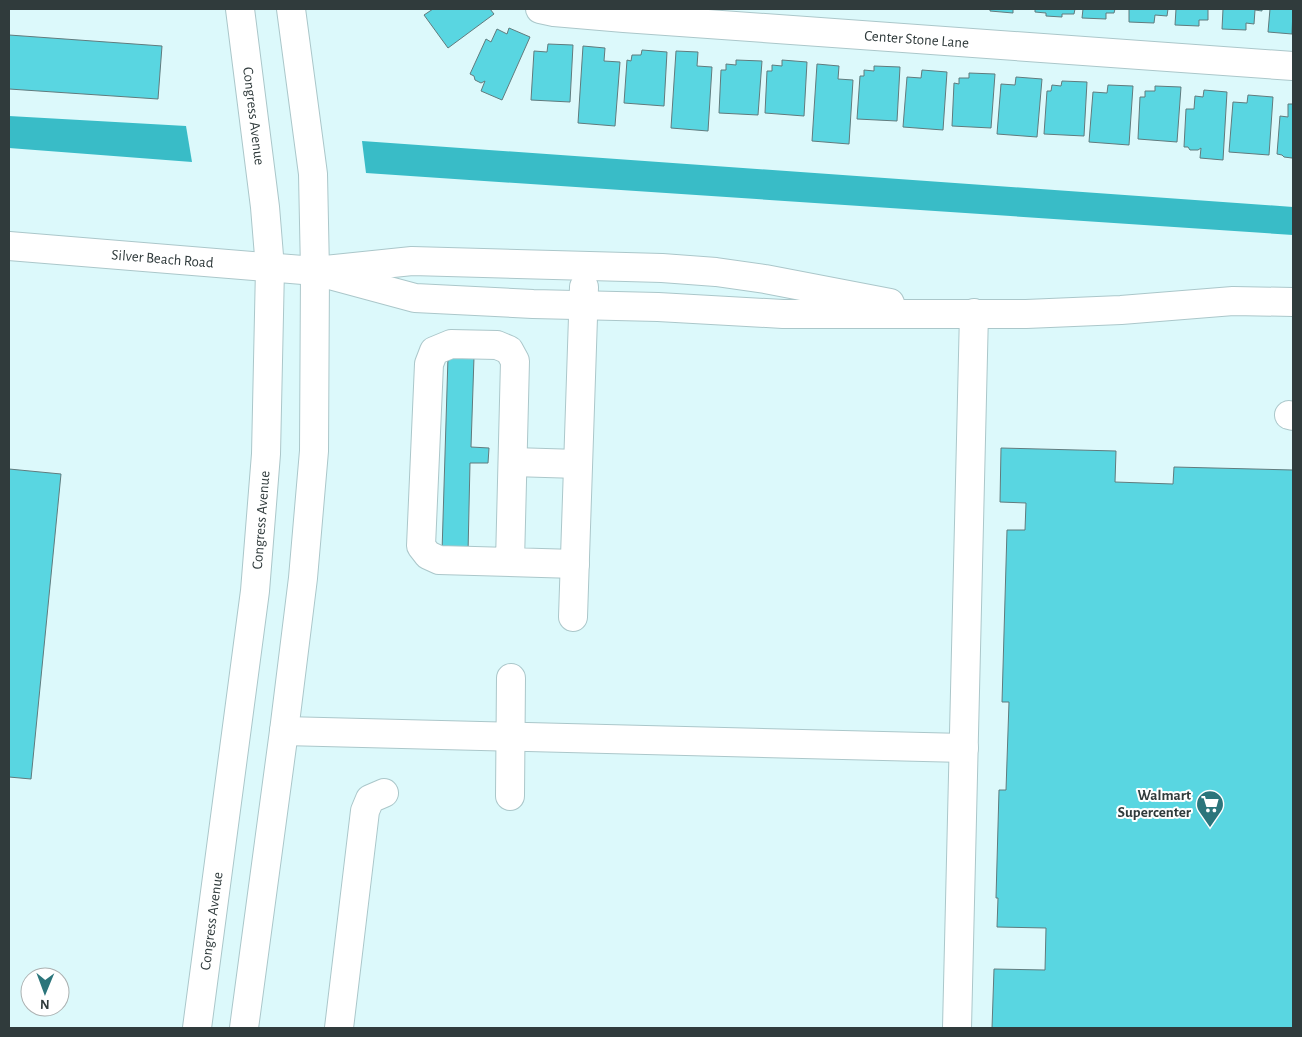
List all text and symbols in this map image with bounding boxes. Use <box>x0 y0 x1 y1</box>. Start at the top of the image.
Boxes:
street label: Center Stone Lane <box>864 28 970 51</box>
street label: Congress Avenue <box>240 66 267 166</box>
street label: Silver Beach Road <box>111 247 214 271</box>
street label: Congress Avenue <box>250 470 273 570</box>
place label: Walmart Supercenter <box>1118 788 1192 820</box>
supermarket icon: Walmart Supercenter <box>1195 789 1225 828</box>
street label: Congress Avenue <box>198 871 226 971</box>
north arrow <box>20 967 70 1017</box>
text: N <box>40 997 50 1011</box>

